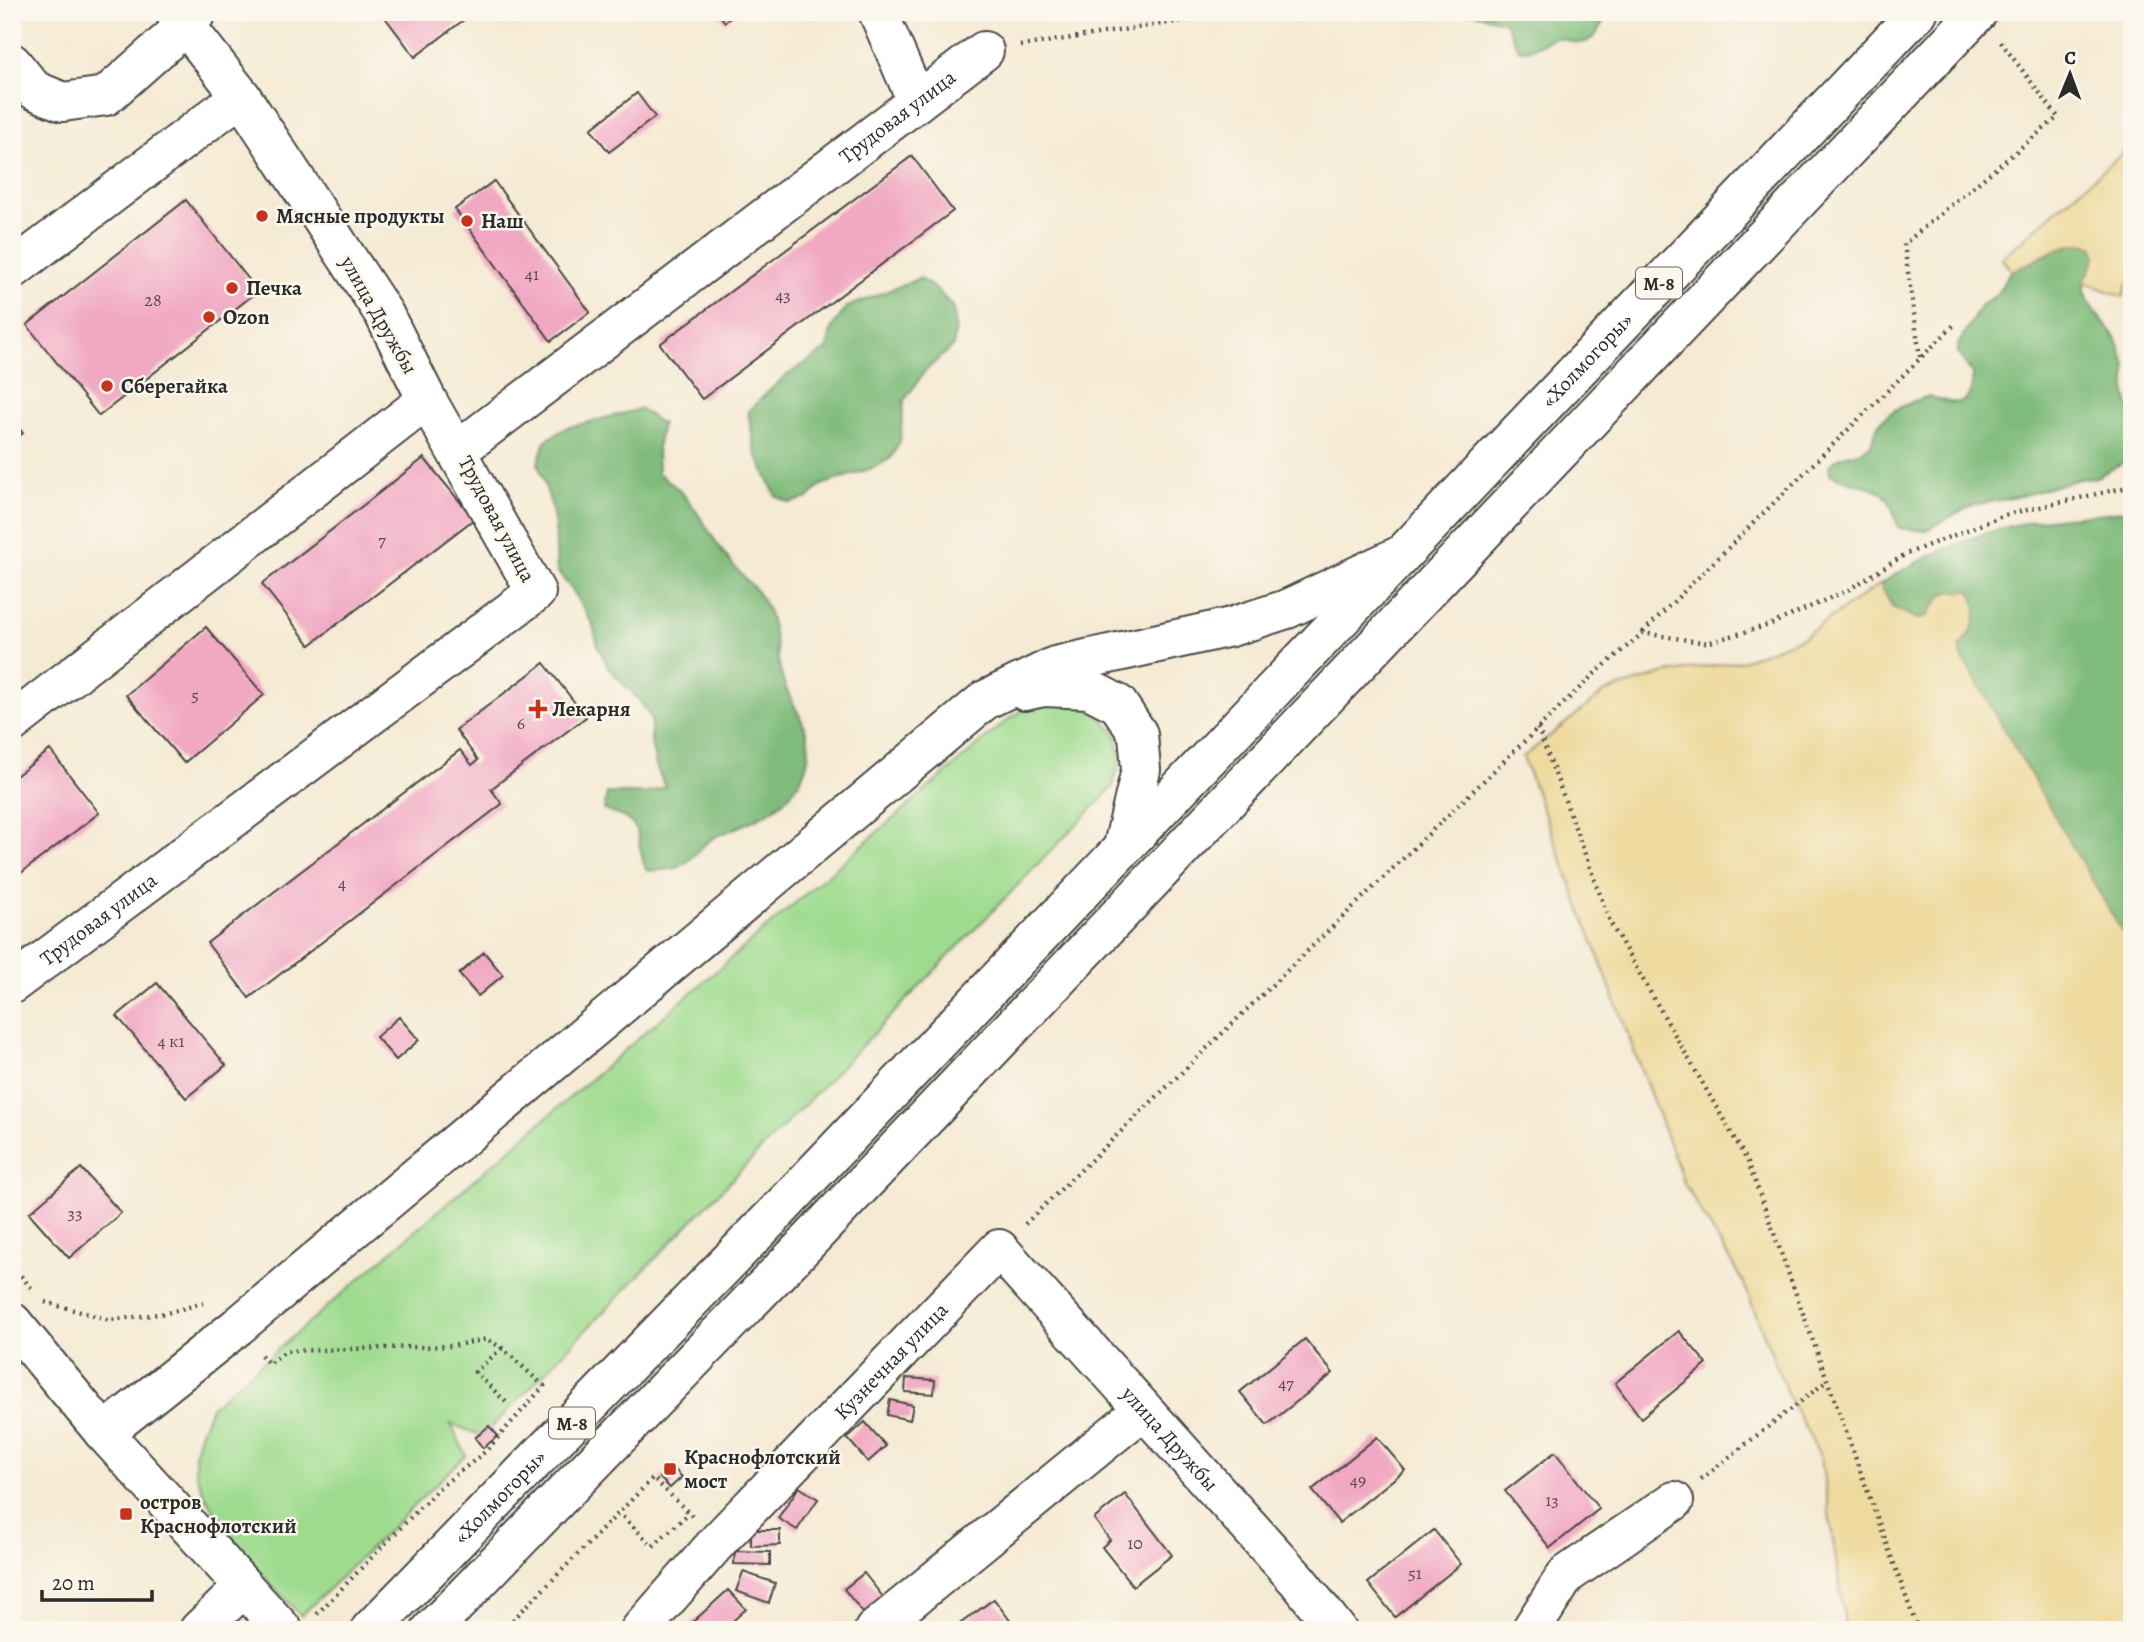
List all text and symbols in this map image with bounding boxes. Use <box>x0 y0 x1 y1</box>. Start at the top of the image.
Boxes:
north arrow <box>2036 38 2106 108</box>
text: С <box>2064 45 2076 71</box>
street label: Трудовая улица <box>833 63 962 170</box>
place label: Мясные продукты <box>276 202 445 230</box>
place label: Наш <box>481 207 524 235</box>
marker: Мясные продукты <box>254 208 270 224</box>
marker: Наш <box>459 213 475 229</box>
street label: улица Дружбы <box>333 250 424 379</box>
house number: 41 <box>525 262 539 286</box>
road number: М-8 <box>1636 268 1682 298</box>
place label: Печка <box>246 274 302 302</box>
marker: Печка <box>224 280 240 296</box>
house number: 43 <box>775 283 791 307</box>
house number: 28 <box>144 288 162 312</box>
place label: Ozon <box>223 303 270 331</box>
street label: «Холмогоры» <box>1535 306 1639 414</box>
marker: Ozon <box>201 309 217 325</box>
place label: Сберегайка <box>121 372 228 400</box>
marker: Сберегайка <box>99 378 115 394</box>
street label: Трудовая улица <box>452 451 542 587</box>
house number: 7 <box>378 528 386 552</box>
house number: 5 <box>191 683 199 707</box>
place label: Лекарня <box>552 695 631 723</box>
marker: Лекарня <box>530 701 546 717</box>
house number: 6 <box>517 711 525 735</box>
street label: Трудовая улица <box>34 866 163 972</box>
house number: 4 <box>338 871 346 895</box>
house number: 4 к1 <box>157 1029 185 1053</box>
house number: 33 <box>68 1201 82 1225</box>
street label: Кузнечная улица <box>828 1296 954 1426</box>
house number: 47 <box>1278 1371 1294 1395</box>
street label: улица Дружбы <box>1115 1379 1225 1497</box>
road number: М-8 <box>549 1408 595 1438</box>
street label: «Холмогоры» <box>447 1443 552 1550</box>
place label: Краснофлотский мост <box>684 1443 841 1495</box>
marker: Краснофлотский мост <box>662 1461 678 1477</box>
house number: 49 <box>1350 1468 1366 1492</box>
place label: остров Краснофлотский <box>140 1488 297 1540</box>
house number: 13 <box>1545 1488 1559 1512</box>
marker: остров Краснофлотский <box>118 1506 134 1522</box>
house number: 10 <box>1127 1531 1143 1555</box>
scale bar <box>42 1558 152 1602</box>
house number: 51 <box>1408 1561 1422 1585</box>
text: 20 m <box>52 1569 95 1597</box>

